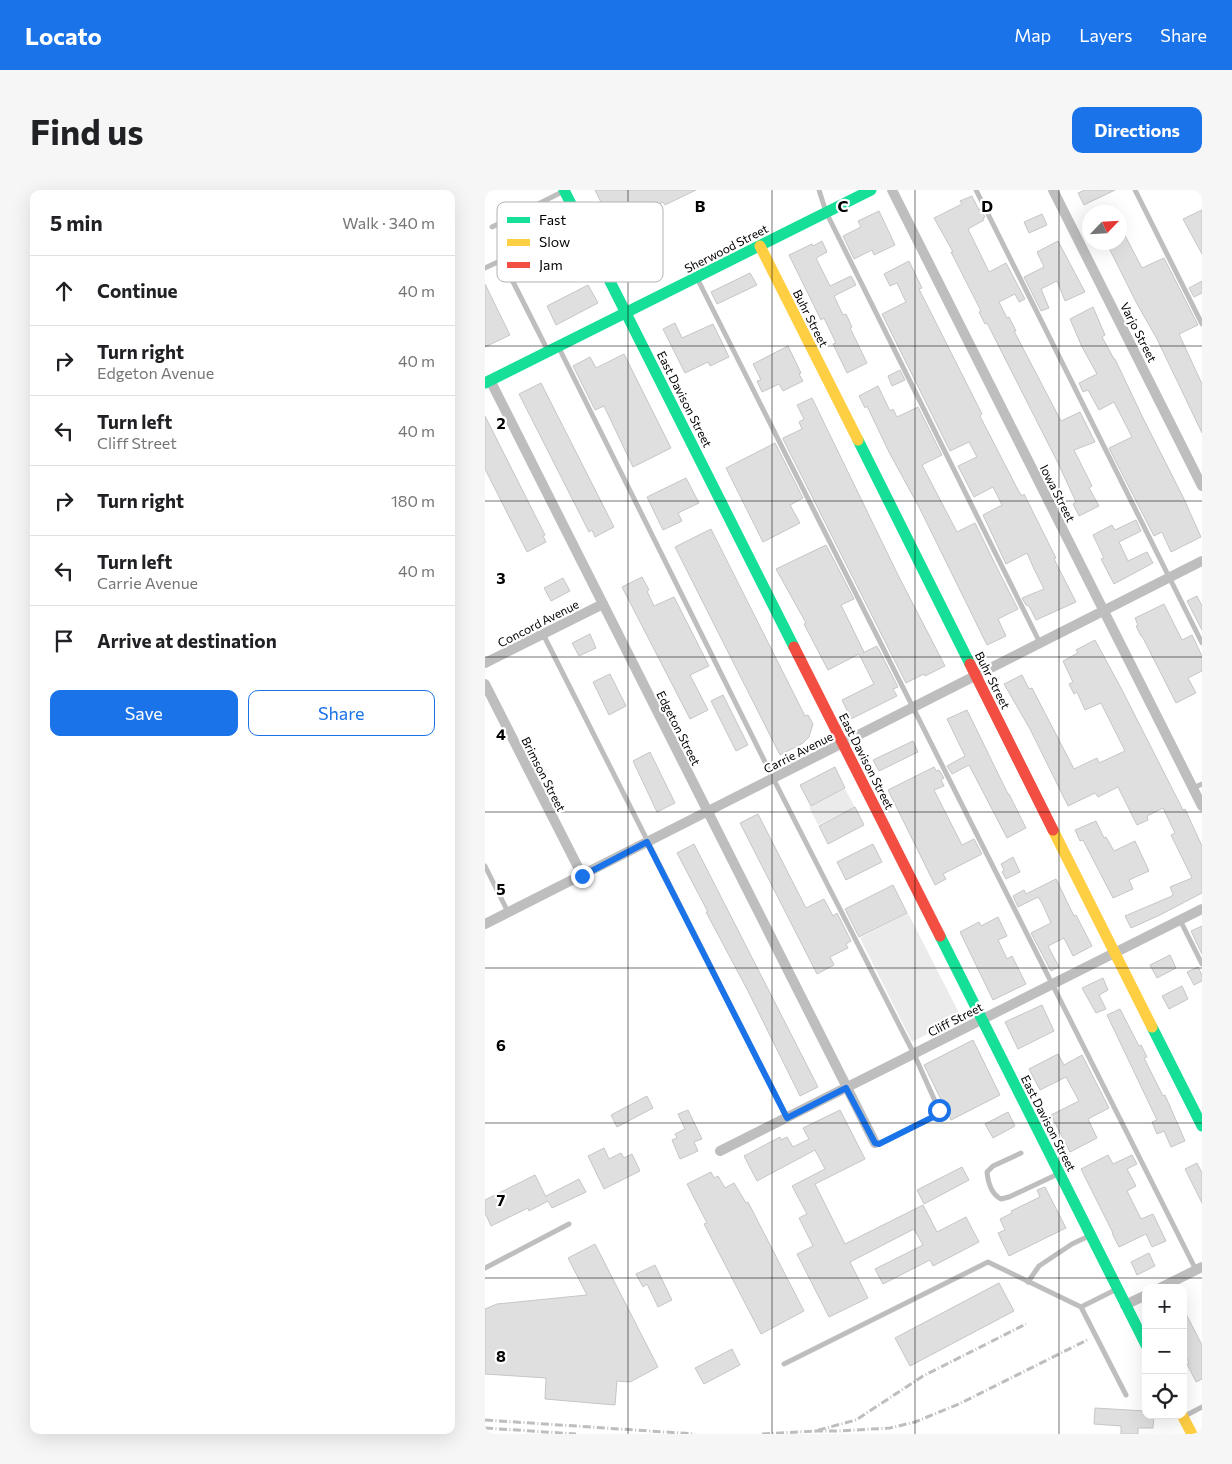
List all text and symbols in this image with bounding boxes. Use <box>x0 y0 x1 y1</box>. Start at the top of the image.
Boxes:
text: Locato <box>25 21 102 50</box>
text: Map <box>1014 24 1051 46</box>
text: Layers <box>1079 24 1132 46</box>
text: Share <box>1160 24 1207 46</box>
button: Directions <box>1072 107 1202 153</box>
text: Find us <box>30 109 144 152</box>
text: B <box>695 196 706 215</box>
text: C <box>838 196 849 215</box>
text: D <box>981 196 993 215</box>
legend <box>497 202 663 282</box>
north arrow <box>1082 205 1127 250</box>
text: 5 min <box>50 210 103 235</box>
text: Fast <box>539 211 566 228</box>
text: Walk · 340 m <box>342 213 435 232</box>
street label: Sherwood Street <box>682 221 770 275</box>
text: Slow <box>539 233 570 250</box>
text: Jam <box>539 256 563 273</box>
icon: ahead <box>50 277 78 305</box>
text: Continue <box>97 279 177 302</box>
text: 40 m <box>398 281 435 300</box>
street label: Buhr Street <box>791 287 831 349</box>
street label: Varjo Street <box>1118 300 1160 364</box>
text: Turn right <box>97 340 184 363</box>
icon: right <box>50 347 78 375</box>
street label: East Davison Street <box>655 349 715 449</box>
text: 40 m <box>398 351 435 370</box>
text: Edgeton Avenue <box>97 363 214 382</box>
text: Turn left <box>97 410 172 433</box>
text: 2 <box>496 413 506 432</box>
icon: left <box>50 417 78 445</box>
text: 40 m <box>398 421 435 440</box>
text: Cliff Street <box>97 433 177 452</box>
street label: Iowa Street <box>1038 462 1078 524</box>
icon: right <box>50 487 78 515</box>
text: Turn right <box>97 489 184 512</box>
text: 180 m <box>391 491 435 510</box>
text: Turn left <box>97 550 172 573</box>
icon: left <box>50 557 78 585</box>
text: 40 m <box>398 561 435 580</box>
text: 3 <box>496 568 506 587</box>
text: Carrie Avenue <box>97 573 198 592</box>
street label: Concord Avenue <box>495 597 581 649</box>
icon: arrive <box>50 627 78 655</box>
text: Arrive at destination <box>97 629 277 652</box>
street label: Buhr Street <box>973 649 1013 711</box>
street label: Edgeton Street <box>654 688 704 768</box>
button: Save <box>50 690 238 736</box>
button: Share <box>248 690 435 736</box>
street label: East Davison Street <box>837 711 897 811</box>
text: 4 <box>496 724 506 743</box>
street label: Carrie Avenue <box>761 729 835 775</box>
street label: Brimson Street <box>519 734 569 814</box>
route end <box>571 865 594 888</box>
text: 5 <box>496 879 506 898</box>
street label: Cliff Street <box>925 999 985 1039</box>
text: 6 <box>496 1035 506 1054</box>
street label: East Davison Street <box>1019 1073 1079 1173</box>
route start <box>928 1099 951 1122</box>
text: 7 <box>497 1190 506 1209</box>
map controls <box>1142 1284 1187 1419</box>
button: + <box>1142 1284 1187 1329</box>
button: − <box>1142 1329 1187 1374</box>
text: 8 <box>496 1346 506 1365</box>
button: locate <box>1142 1374 1187 1419</box>

